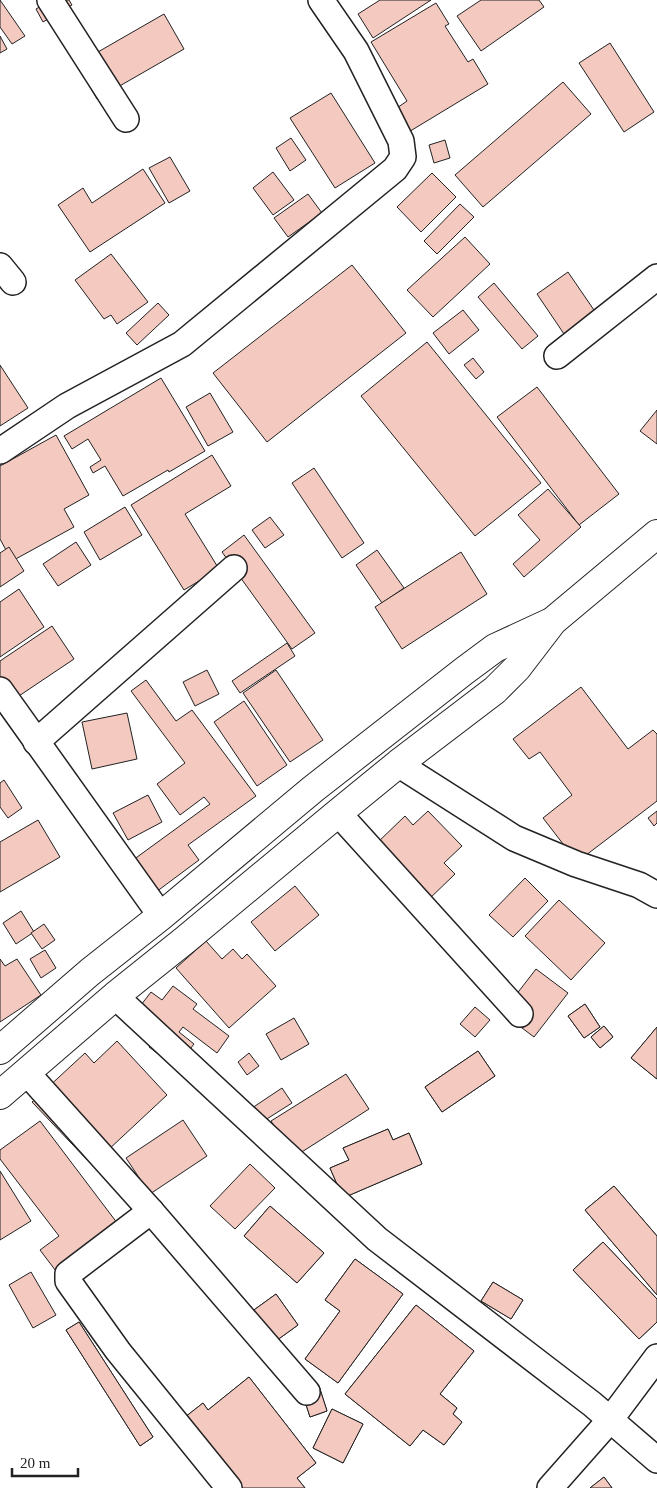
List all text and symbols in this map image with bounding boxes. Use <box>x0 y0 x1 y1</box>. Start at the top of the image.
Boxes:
scale bar <box>12 1446 79 1478</box>
text: 20 m <box>20 1455 51 1471</box>

